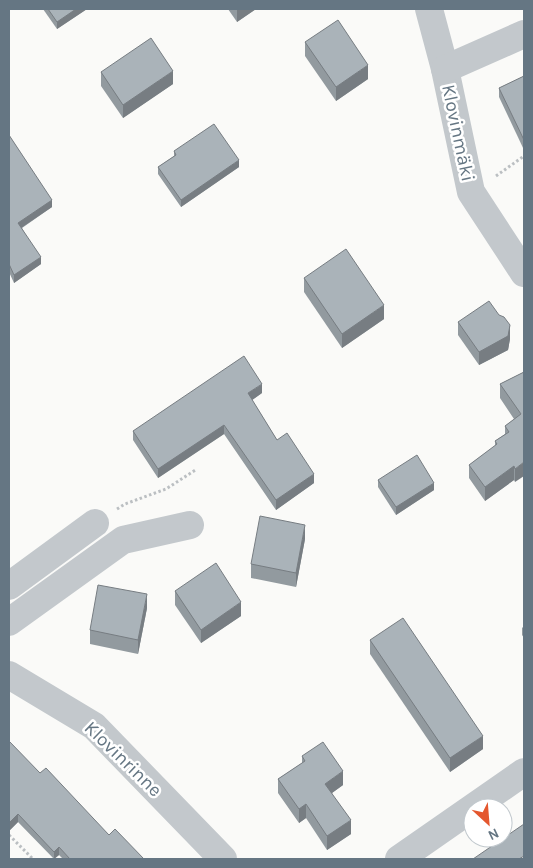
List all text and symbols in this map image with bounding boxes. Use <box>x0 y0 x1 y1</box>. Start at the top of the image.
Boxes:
street label: Klovinmäki <box>437 83 479 183</box>
street label: Klovinrinne <box>80 717 166 801</box>
north arrow <box>463 798 513 848</box>
text: N <box>485 824 502 844</box>

